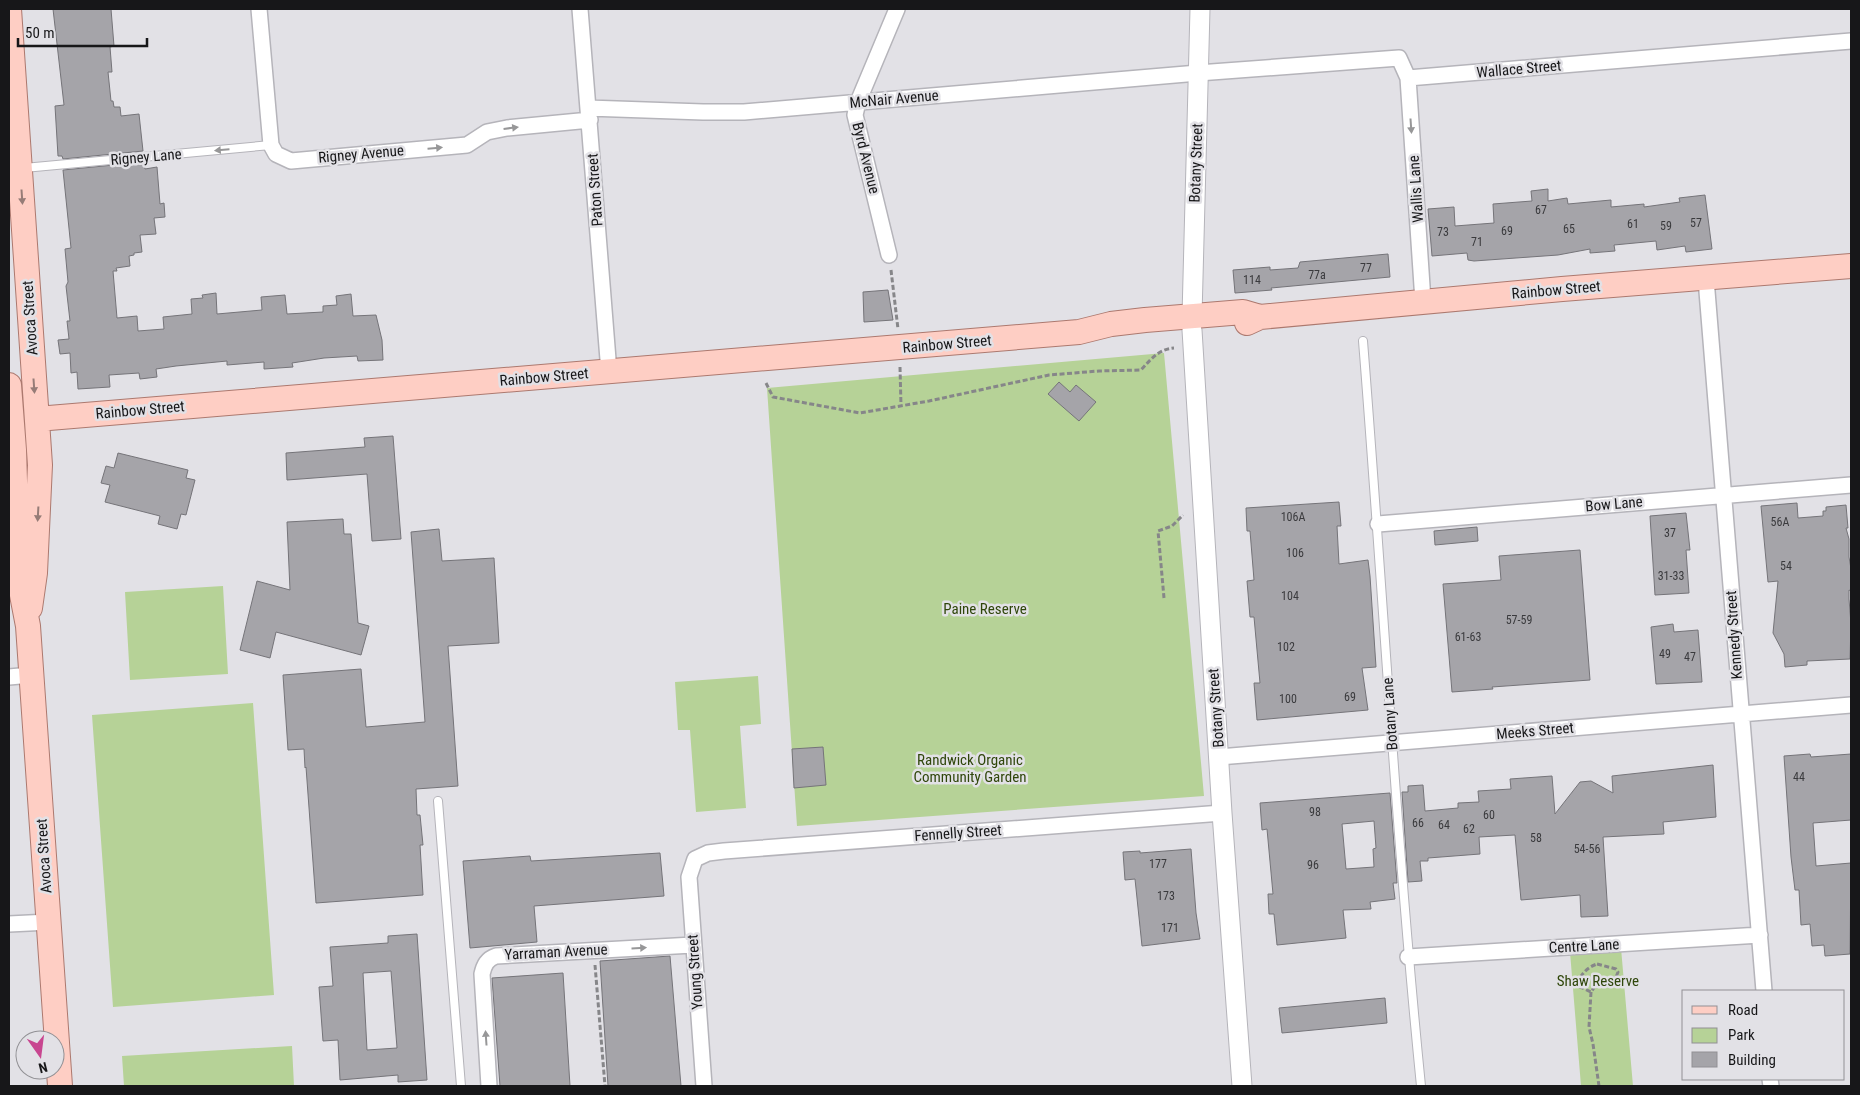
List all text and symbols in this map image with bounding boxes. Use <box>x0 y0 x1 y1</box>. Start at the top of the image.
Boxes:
scale bar <box>18 15 146 47</box>
text: 50 m <box>25 24 55 42</box>
street label: Wallace Street <box>1476 56 1562 82</box>
street label: McNair Avenue <box>849 86 939 112</box>
one-way arrow <box>1408 119 1416 135</box>
street label: Byrd Avenue <box>848 120 884 196</box>
street label: Botany Street <box>1186 123 1206 203</box>
one-way arrow <box>504 124 520 132</box>
street label: Rigney Avenue <box>317 141 405 167</box>
one-way arrow <box>427 143 443 151</box>
street label: Rigney Lane <box>110 145 182 169</box>
one-way arrow <box>214 146 230 154</box>
street label: Paton Street <box>583 153 607 227</box>
street label: Wallis Lane <box>1405 155 1427 223</box>
one-way arrow <box>19 189 27 205</box>
house number: 67 <box>1535 203 1547 217</box>
house number: 57 <box>1690 216 1702 230</box>
house number: 61 <box>1627 217 1639 231</box>
house number: 59 <box>1660 219 1672 233</box>
house number: 65 <box>1563 222 1575 236</box>
house number: 69 <box>1501 224 1513 238</box>
house number: 73 <box>1437 225 1449 239</box>
house number: 71 <box>1471 235 1483 249</box>
house number: 77 <box>1360 261 1372 275</box>
house number: 77a <box>1308 268 1326 282</box>
house number: 114 <box>1243 273 1261 287</box>
street label: Rainbow Street <box>1511 277 1601 303</box>
street label: Avoca Street <box>18 280 42 356</box>
street label: Rainbow Street <box>902 331 992 357</box>
street label: Rainbow Street <box>499 364 589 390</box>
one-way arrow <box>30 378 38 394</box>
street label: Rainbow Street <box>95 397 185 423</box>
street label: Bow Lane <box>1585 493 1643 515</box>
one-way arrow <box>33 506 41 522</box>
house number: 106A <box>1281 510 1305 524</box>
house number: 56A <box>1771 515 1789 529</box>
house number: 37 <box>1664 526 1676 540</box>
house number: 106 <box>1286 546 1304 560</box>
house number: 54 <box>1780 559 1792 573</box>
house number: 31-33 <box>1658 569 1684 583</box>
house number: 104 <box>1281 589 1299 603</box>
street label: Kennedy Street <box>1722 590 1746 680</box>
park label: Paine Reserve <box>943 600 1027 618</box>
house number: 57-59 <box>1506 613 1532 627</box>
house number: 61-63 <box>1455 630 1481 644</box>
house number: 102 <box>1277 640 1295 654</box>
house number: 49 <box>1659 647 1671 661</box>
house number: 47 <box>1684 650 1696 664</box>
street label: Botany Street <box>1204 668 1228 748</box>
street label: Botany Lane <box>1378 677 1402 751</box>
house number: 69 <box>1344 690 1356 704</box>
house number: 100 <box>1279 692 1297 706</box>
street label: Meeks Street <box>1496 719 1574 743</box>
park label: Randwick Organic Community Garden <box>914 751 1026 786</box>
house number: 44 <box>1793 770 1805 784</box>
house number: 98 <box>1309 805 1321 819</box>
house number: 60 <box>1483 808 1495 822</box>
house number: 66 <box>1412 816 1424 830</box>
street label: Avoca Street <box>32 818 56 894</box>
house number: 64 <box>1438 818 1450 832</box>
street label: Fennelly Street <box>914 821 1002 845</box>
house number: 62 <box>1463 822 1475 836</box>
house number: 58 <box>1530 831 1542 845</box>
house number: 54-56 <box>1574 842 1600 856</box>
house number: 177 <box>1149 857 1167 871</box>
house number: 96 <box>1307 858 1319 872</box>
house number: 173 <box>1157 889 1175 903</box>
house number: 171 <box>1161 921 1179 935</box>
street label: Young Street <box>683 934 707 1010</box>
street label: Centre Lane <box>1548 935 1620 957</box>
street label: Yarraman Avenue <box>504 940 608 964</box>
one-way arrow <box>632 943 648 951</box>
park label: Shaw Reserve <box>1557 972 1639 990</box>
legend <box>1682 990 1845 1080</box>
text: Road <box>1728 1001 1758 1019</box>
text: Park <box>1728 1026 1755 1044</box>
one-way arrow <box>482 1029 490 1045</box>
north arrow <box>15 1030 65 1080</box>
text: Building <box>1728 1051 1776 1069</box>
text: N <box>37 1059 49 1076</box>

